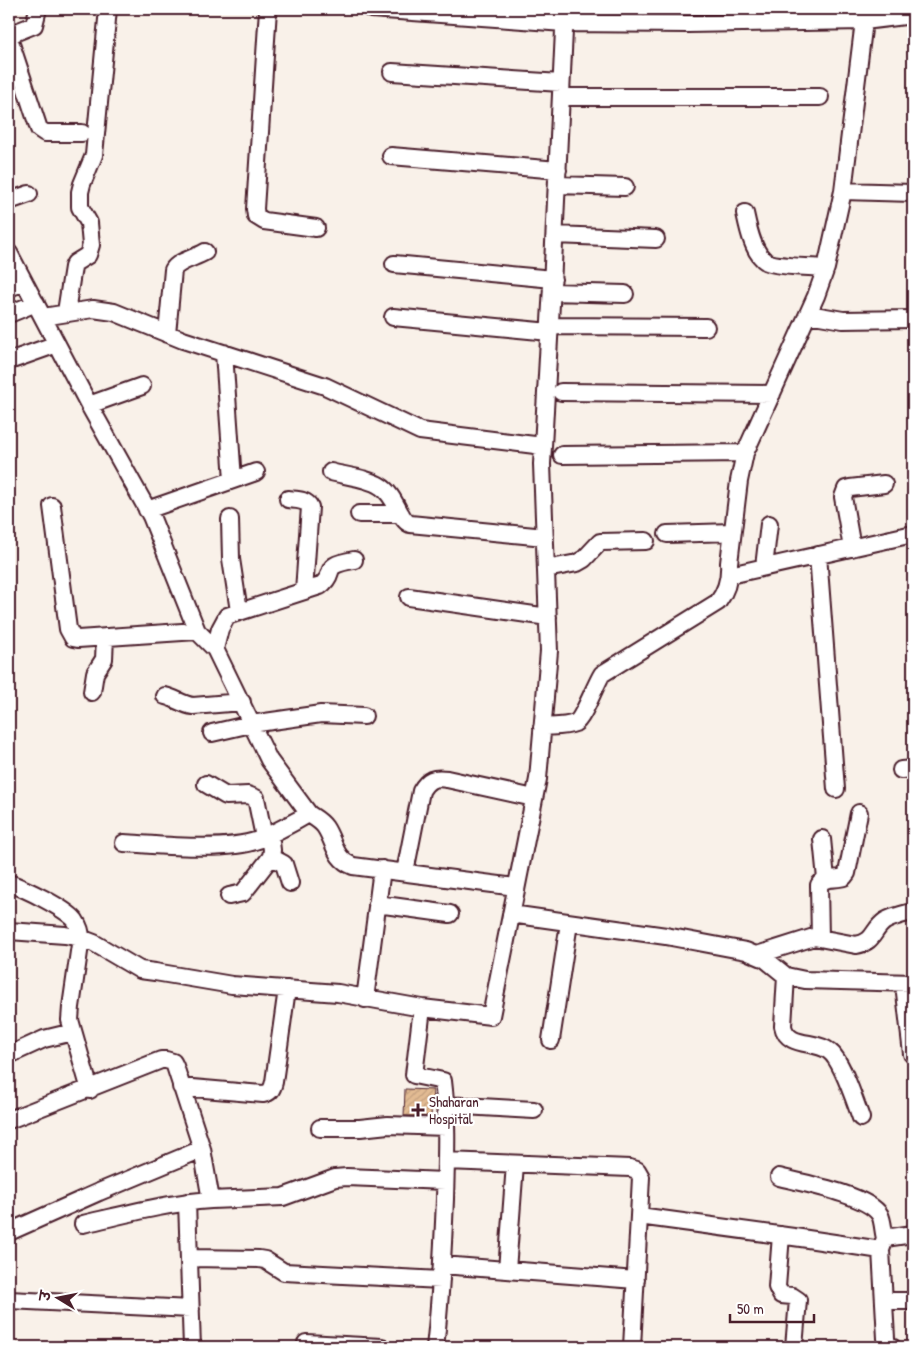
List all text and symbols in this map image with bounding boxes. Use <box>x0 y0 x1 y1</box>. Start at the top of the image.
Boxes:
place label: Shaharan Hospital <box>429 1091 479 1129</box>
marker: Shaharan Hospital <box>411 1103 425 1117</box>
north arrow <box>32 1274 82 1324</box>
text: उ <box>34 1288 55 1304</box>
scale bar <box>730 1291 813 1323</box>
text: 50 m <box>737 1298 764 1319</box>

